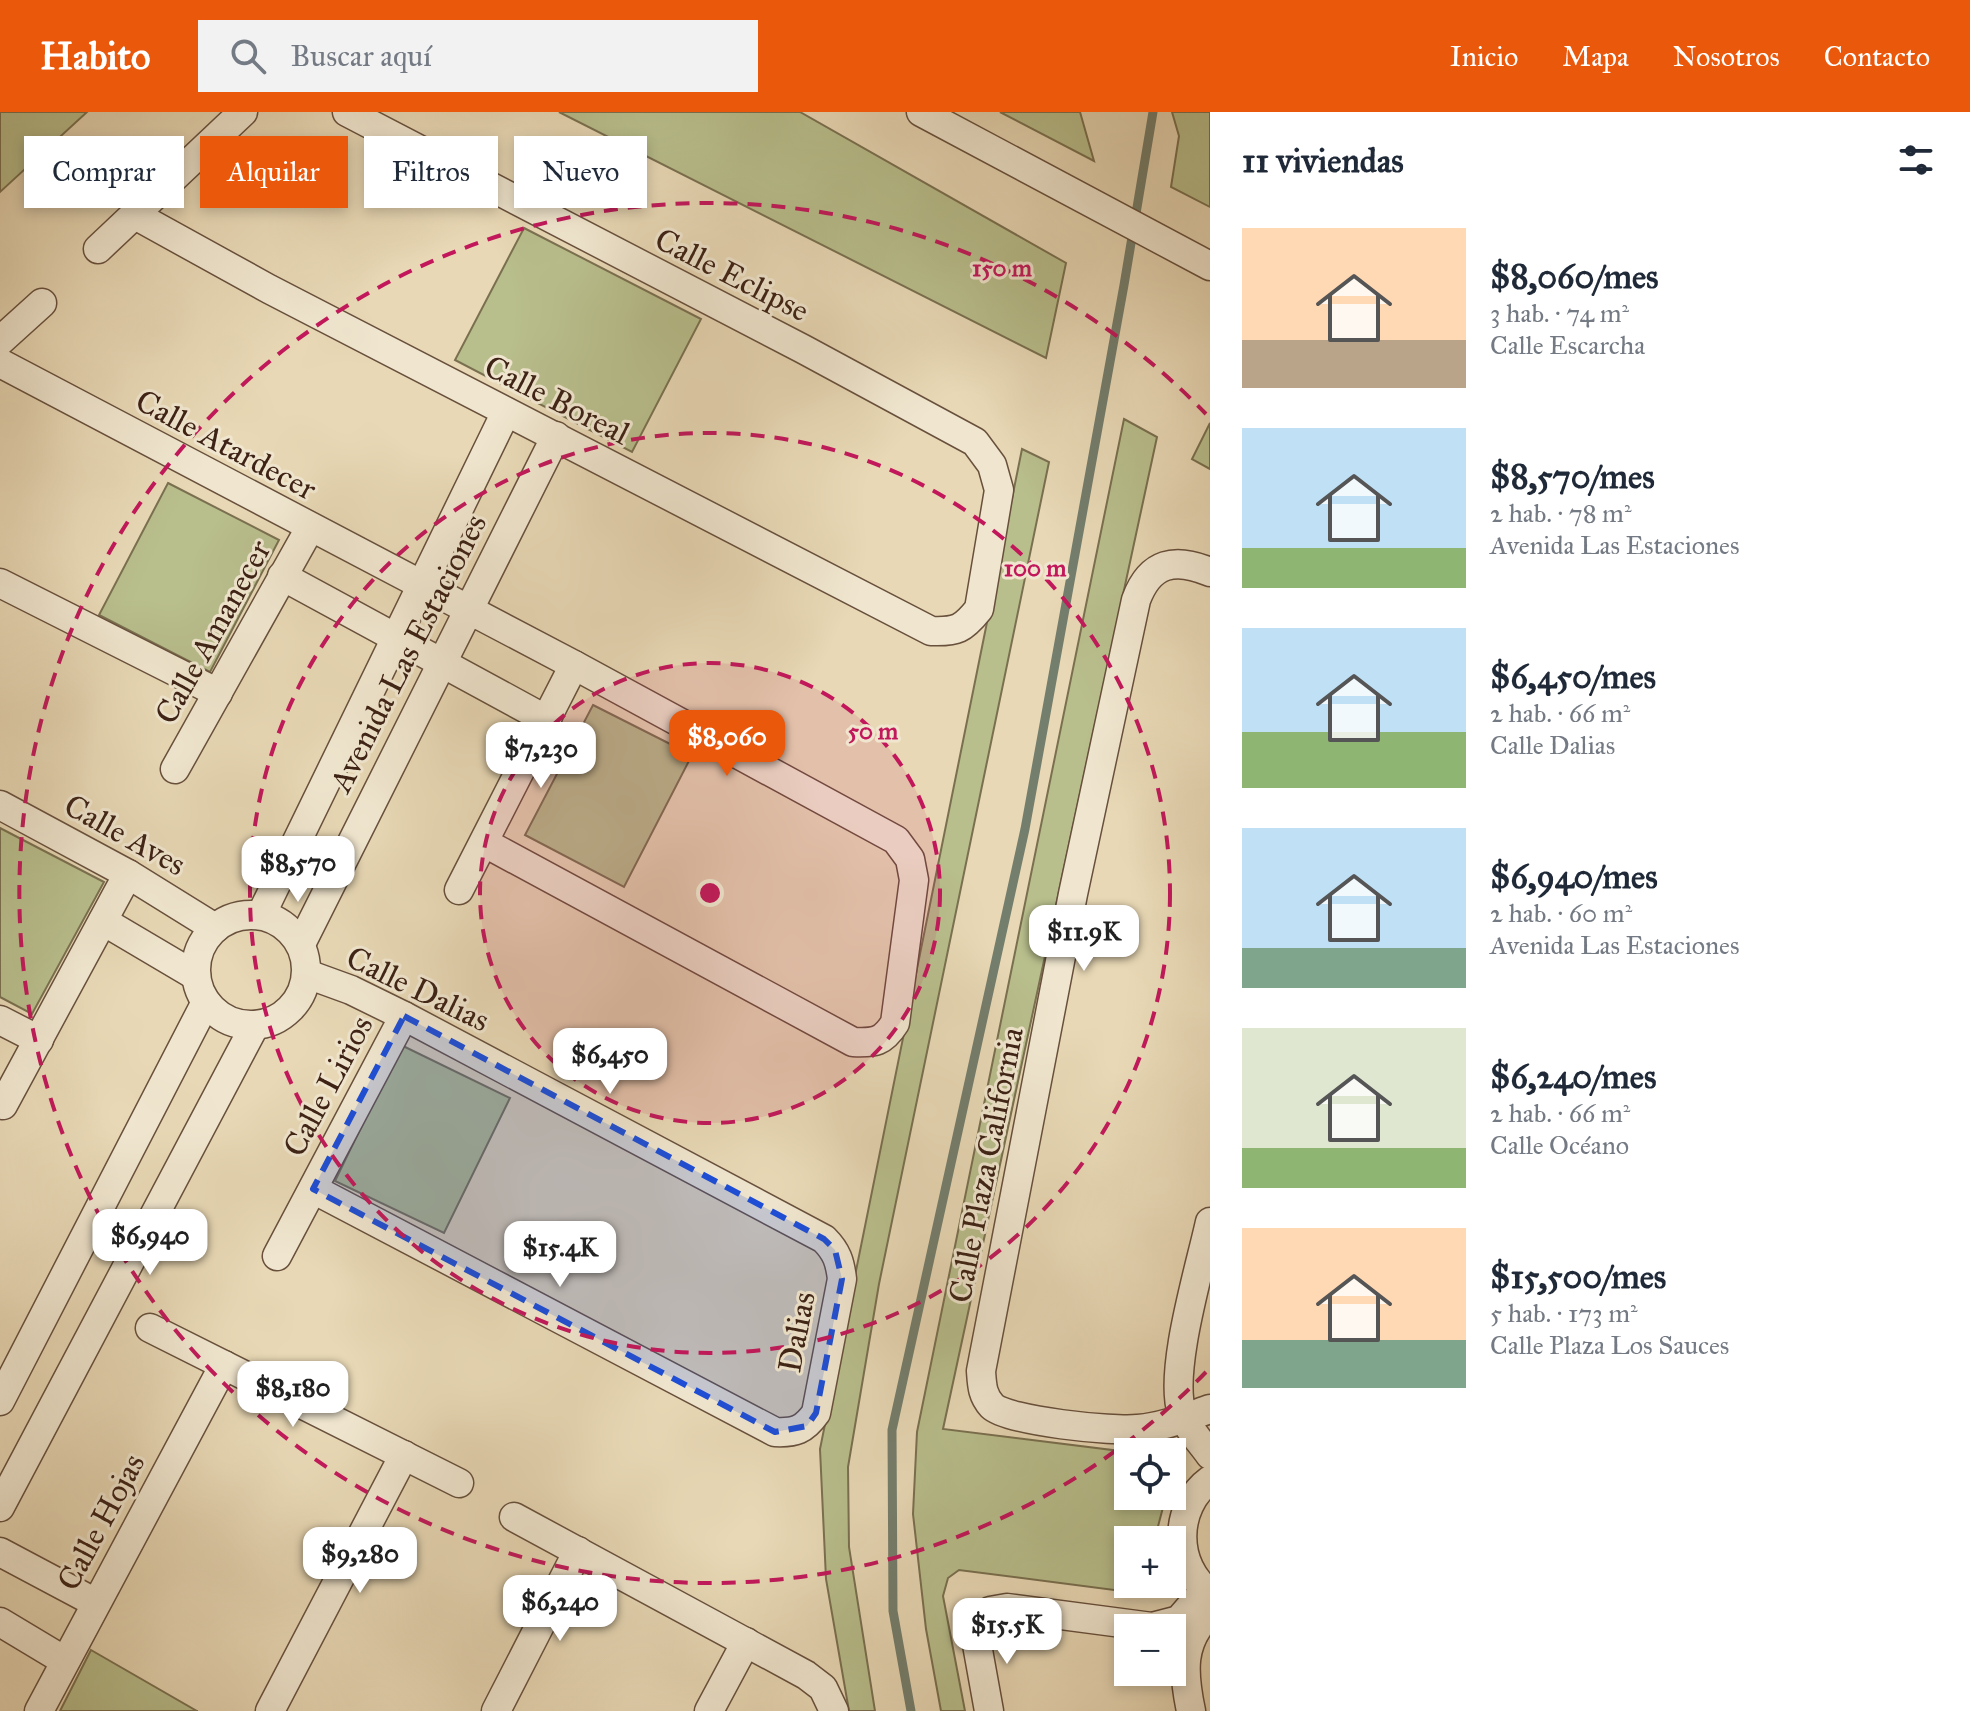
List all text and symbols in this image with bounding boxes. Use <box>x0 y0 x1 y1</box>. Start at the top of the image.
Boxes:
search box <box>198 20 758 92</box>
text: Habito <box>40 33 150 79</box>
icon: search <box>226 34 270 78</box>
text: Buscar aquí <box>290 38 431 74</box>
text: Inicio <box>1450 39 1518 74</box>
text: Mapa <box>1562 39 1629 74</box>
text: Nosotros <box>1673 39 1780 74</box>
text: Contacto <box>1824 39 1930 74</box>
chip: Comprar <box>24 136 184 208</box>
chip: Alquilar <box>200 136 348 208</box>
chip: Filtros <box>364 136 498 208</box>
chip: Nuevo <box>514 136 647 208</box>
icon: filters <box>1894 138 1938 182</box>
text: 11 viviendas <box>1242 140 1404 181</box>
street label: Calle Eclipse <box>648 220 816 330</box>
text: 150 m <box>972 253 1033 283</box>
text: $8,060/mes <box>1490 256 1658 297</box>
icon: home <box>1306 260 1402 356</box>
text: 3 hab. · 74 m² <box>1490 297 1629 329</box>
text: Calle Escarcha <box>1490 329 1645 361</box>
street label: Calle Boreal <box>478 347 636 453</box>
street label: Calle Atardecer <box>129 381 323 509</box>
text: $8,570/mes <box>1490 456 1655 497</box>
icon: home <box>1306 460 1402 556</box>
text: 2 hab. · 78 m² <box>1490 497 1631 529</box>
street label: Avenida Las Estaciones <box>320 507 495 800</box>
text: Avenida Las Estaciones <box>1490 529 1739 561</box>
street label: Calle Amanecer <box>146 533 280 731</box>
text: 100 m <box>1004 553 1067 583</box>
text: $6,450/mes <box>1490 656 1656 697</box>
icon: home <box>1306 660 1402 756</box>
text: 2 hab. · 66 m² <box>1490 697 1630 729</box>
pin: $8,060 <box>662 710 792 778</box>
text: 50 m <box>848 716 899 746</box>
text: $8,060 <box>687 720 767 752</box>
pin: $7,230 <box>476 722 606 790</box>
text: Calle Dalias <box>1490 729 1615 761</box>
text: $7,230 <box>504 732 578 764</box>
street label: Calle Aves <box>57 786 193 884</box>
pin: $8,570 <box>233 836 363 904</box>
text: $8,570 <box>260 846 336 878</box>
text: $6,940/mes <box>1490 856 1658 897</box>
icon: home <box>1306 860 1402 956</box>
centre of rings <box>696 879 724 907</box>
text: 2 hab. · 60 m² <box>1490 897 1632 929</box>
pin: $11.9K <box>1019 905 1149 973</box>
text: $11.9K <box>1047 915 1121 947</box>
text: Avenida Las Estaciones <box>1490 929 1739 961</box>
street label: Calle Dalias <box>340 938 496 1040</box>
street label: Calle Lirios <box>275 1009 381 1163</box>
street label: Calle Plaza California <box>940 1024 1032 1306</box>
pin: $6,450 <box>545 1028 675 1096</box>
text: $6,450 <box>571 1038 649 1070</box>
text: $6,240/mes <box>1490 1056 1656 1097</box>
icon: home <box>1306 1060 1402 1156</box>
text: 2 hab. · 66 m² <box>1490 1097 1630 1129</box>
text: Calle Océano <box>1490 1129 1629 1161</box>
pin: $6,940 <box>85 1209 215 1277</box>
text: $6,940 <box>110 1219 190 1251</box>
pin: $15.4K <box>495 1221 625 1289</box>
text: $15.4K <box>522 1231 598 1263</box>
text: $15,500/mes <box>1490 1256 1666 1297</box>
icon: home <box>1306 1260 1402 1356</box>
street label: Dalias <box>770 1288 824 1376</box>
text: 5 hab. · 173 m² <box>1490 1297 1638 1329</box>
text: Calle Plaza Los Sauces <box>1490 1329 1729 1361</box>
pin: $8,180 <box>228 1361 358 1429</box>
text: $8,180 <box>255 1371 331 1403</box>
map controls <box>1114 1438 1186 1686</box>
button: locate <box>1114 1438 1186 1510</box>
street label: Calle Hojas <box>49 1447 153 1597</box>
button: + <box>1114 1526 1186 1598</box>
pin: $9,280 <box>295 1527 425 1595</box>
text: $9,280 <box>321 1537 399 1569</box>
pin: $6,240 <box>495 1575 625 1643</box>
text: $6,240 <box>521 1585 599 1617</box>
pin: $15.5K <box>942 1598 1072 1666</box>
text: $15.5K <box>971 1608 1043 1640</box>
button: − <box>1114 1614 1186 1686</box>

